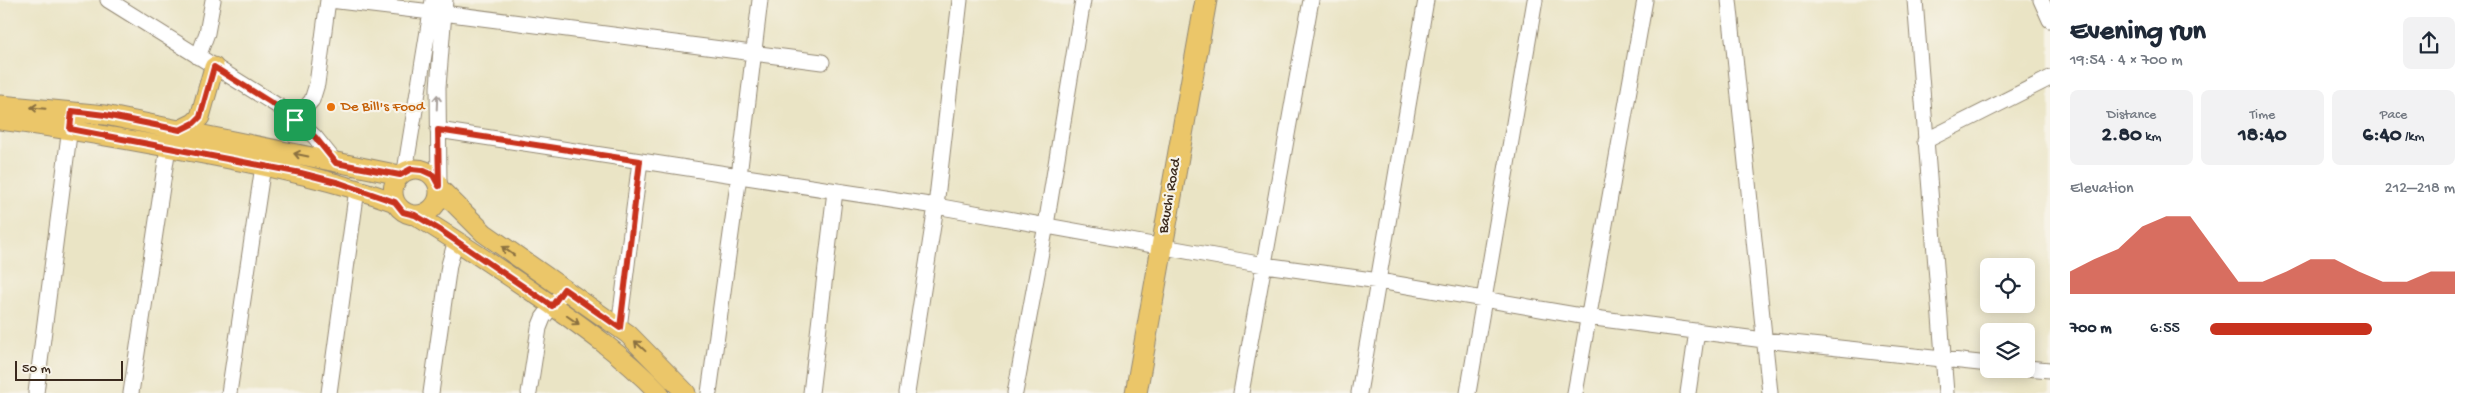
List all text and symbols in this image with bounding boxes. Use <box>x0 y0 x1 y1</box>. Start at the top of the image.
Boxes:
text: Evening run <box>2070 16 2206 49</box>
button: share <box>2403 17 2455 69</box>
text: 19:54 · 4 × 700 m <box>2070 52 2183 71</box>
one-way arrow <box>433 94 442 110</box>
place label: De Bill's Food <box>340 98 426 116</box>
pin <box>274 99 316 141</box>
marker: De Bill's Food <box>325 101 337 113</box>
one-way arrow <box>30 103 46 113</box>
icon: arrive <box>281 106 309 134</box>
text: Distance <box>2107 107 2156 124</box>
text: Time <box>2250 107 2275 124</box>
text: Pace <box>2380 107 2407 124</box>
text: 2.80 <box>2102 124 2142 149</box>
text: 18:40 <box>2238 124 2287 149</box>
text: 6:40 <box>2363 124 2402 149</box>
text: km <box>2142 129 2161 146</box>
text: /km <box>2402 129 2424 146</box>
one-way arrow <box>293 150 309 159</box>
street label: Bauchi Road <box>1154 156 1186 236</box>
text: Elevation <box>2070 180 2134 199</box>
text: 212–218 m <box>2385 180 2455 199</box>
one-way arrow <box>501 246 515 256</box>
map controls <box>1980 258 2035 378</box>
button: locate <box>1980 258 2035 313</box>
one-way arrow <box>565 315 579 325</box>
text: 700 m <box>2070 320 2112 339</box>
text: 6:55 <box>2150 320 2180 339</box>
button: layers <box>1980 323 2035 378</box>
one-way arrow <box>634 340 646 352</box>
scale bar <box>15 358 122 381</box>
text: 50 m <box>22 361 51 378</box>

